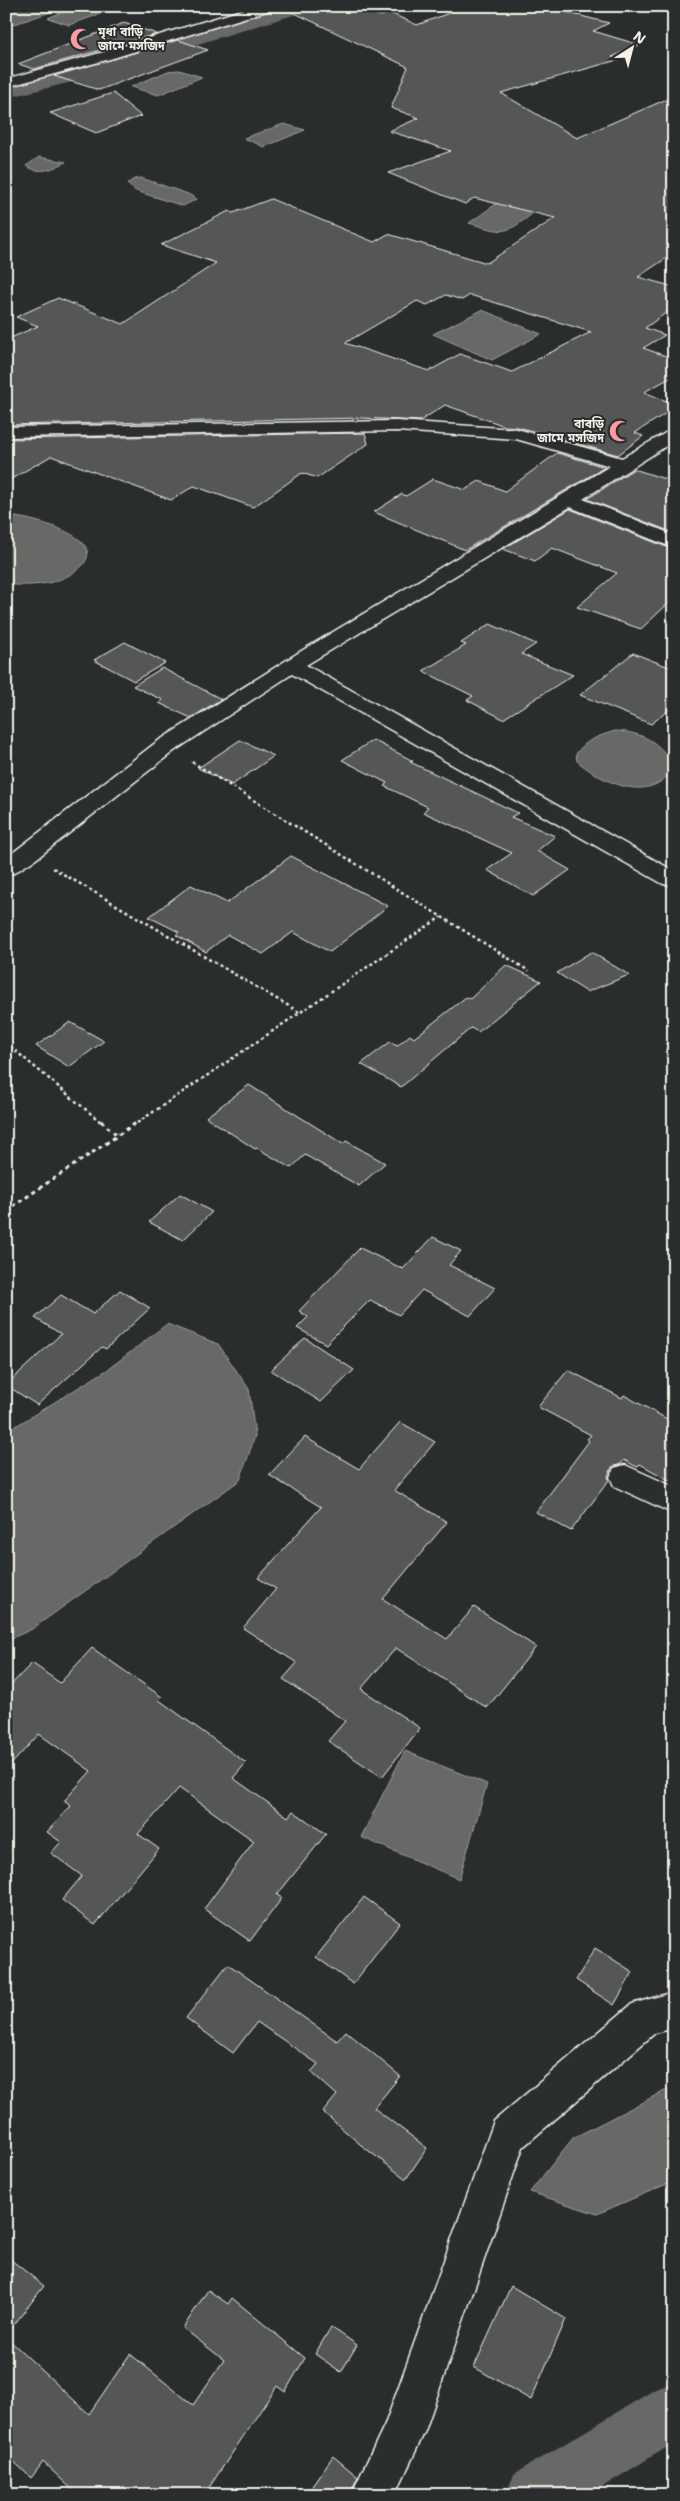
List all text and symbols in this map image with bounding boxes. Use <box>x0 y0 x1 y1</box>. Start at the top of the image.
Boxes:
north arrow <box>608 22 658 72</box>
place label: মৃধা বাড়ি জামে মসজিদ <box>97 24 165 54</box>
mosque icon: মৃধা বাড়ি জামে মসজিদ <box>68 26 94 52</box>
text: N <box>630 27 649 48</box>
place label: বাবড়ি জামে মসজিদ <box>536 416 604 446</box>
mosque icon: বাবড়ি জামে মসজিদ <box>607 418 633 444</box>

